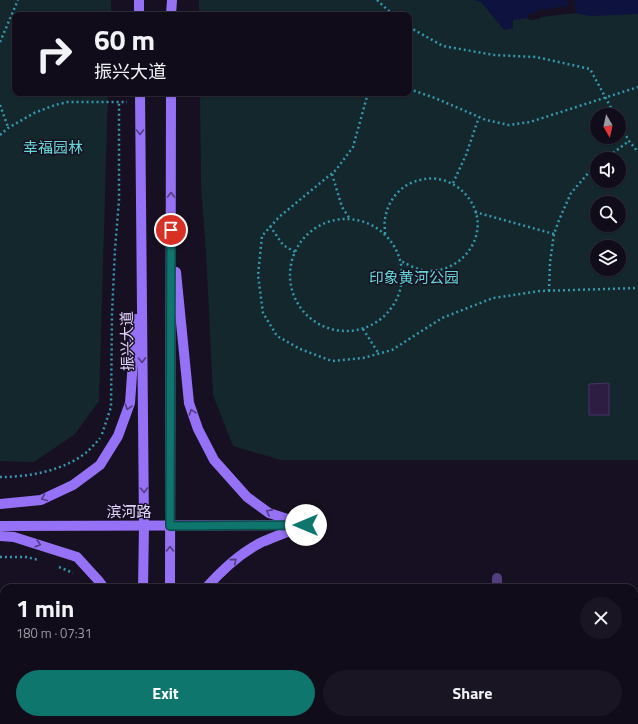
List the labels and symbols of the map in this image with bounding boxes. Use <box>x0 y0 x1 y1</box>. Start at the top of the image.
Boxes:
north arrow <box>590 108 626 144</box>
one-way arrow <box>136 129 144 135</box>
park label: 幸福园林 <box>23 136 83 159</box>
one-way arrow <box>167 192 175 198</box>
pin <box>154 213 188 247</box>
park label: 印象黄河公园 <box>369 266 459 289</box>
street label: 振兴大道 <box>115 311 139 371</box>
one-way arrow <box>138 357 146 363</box>
one-way arrow <box>124 403 133 410</box>
one-way arrow <box>188 408 197 415</box>
one-way arrow <box>139 487 148 493</box>
one-way arrow <box>41 494 48 502</box>
street label: 滨河路 <box>106 500 152 523</box>
position arrow <box>285 504 327 546</box>
one-way arrow <box>266 509 273 517</box>
one-way arrow <box>34 540 41 548</box>
one-way arrow <box>166 546 174 552</box>
one-way arrow <box>229 558 236 565</box>

